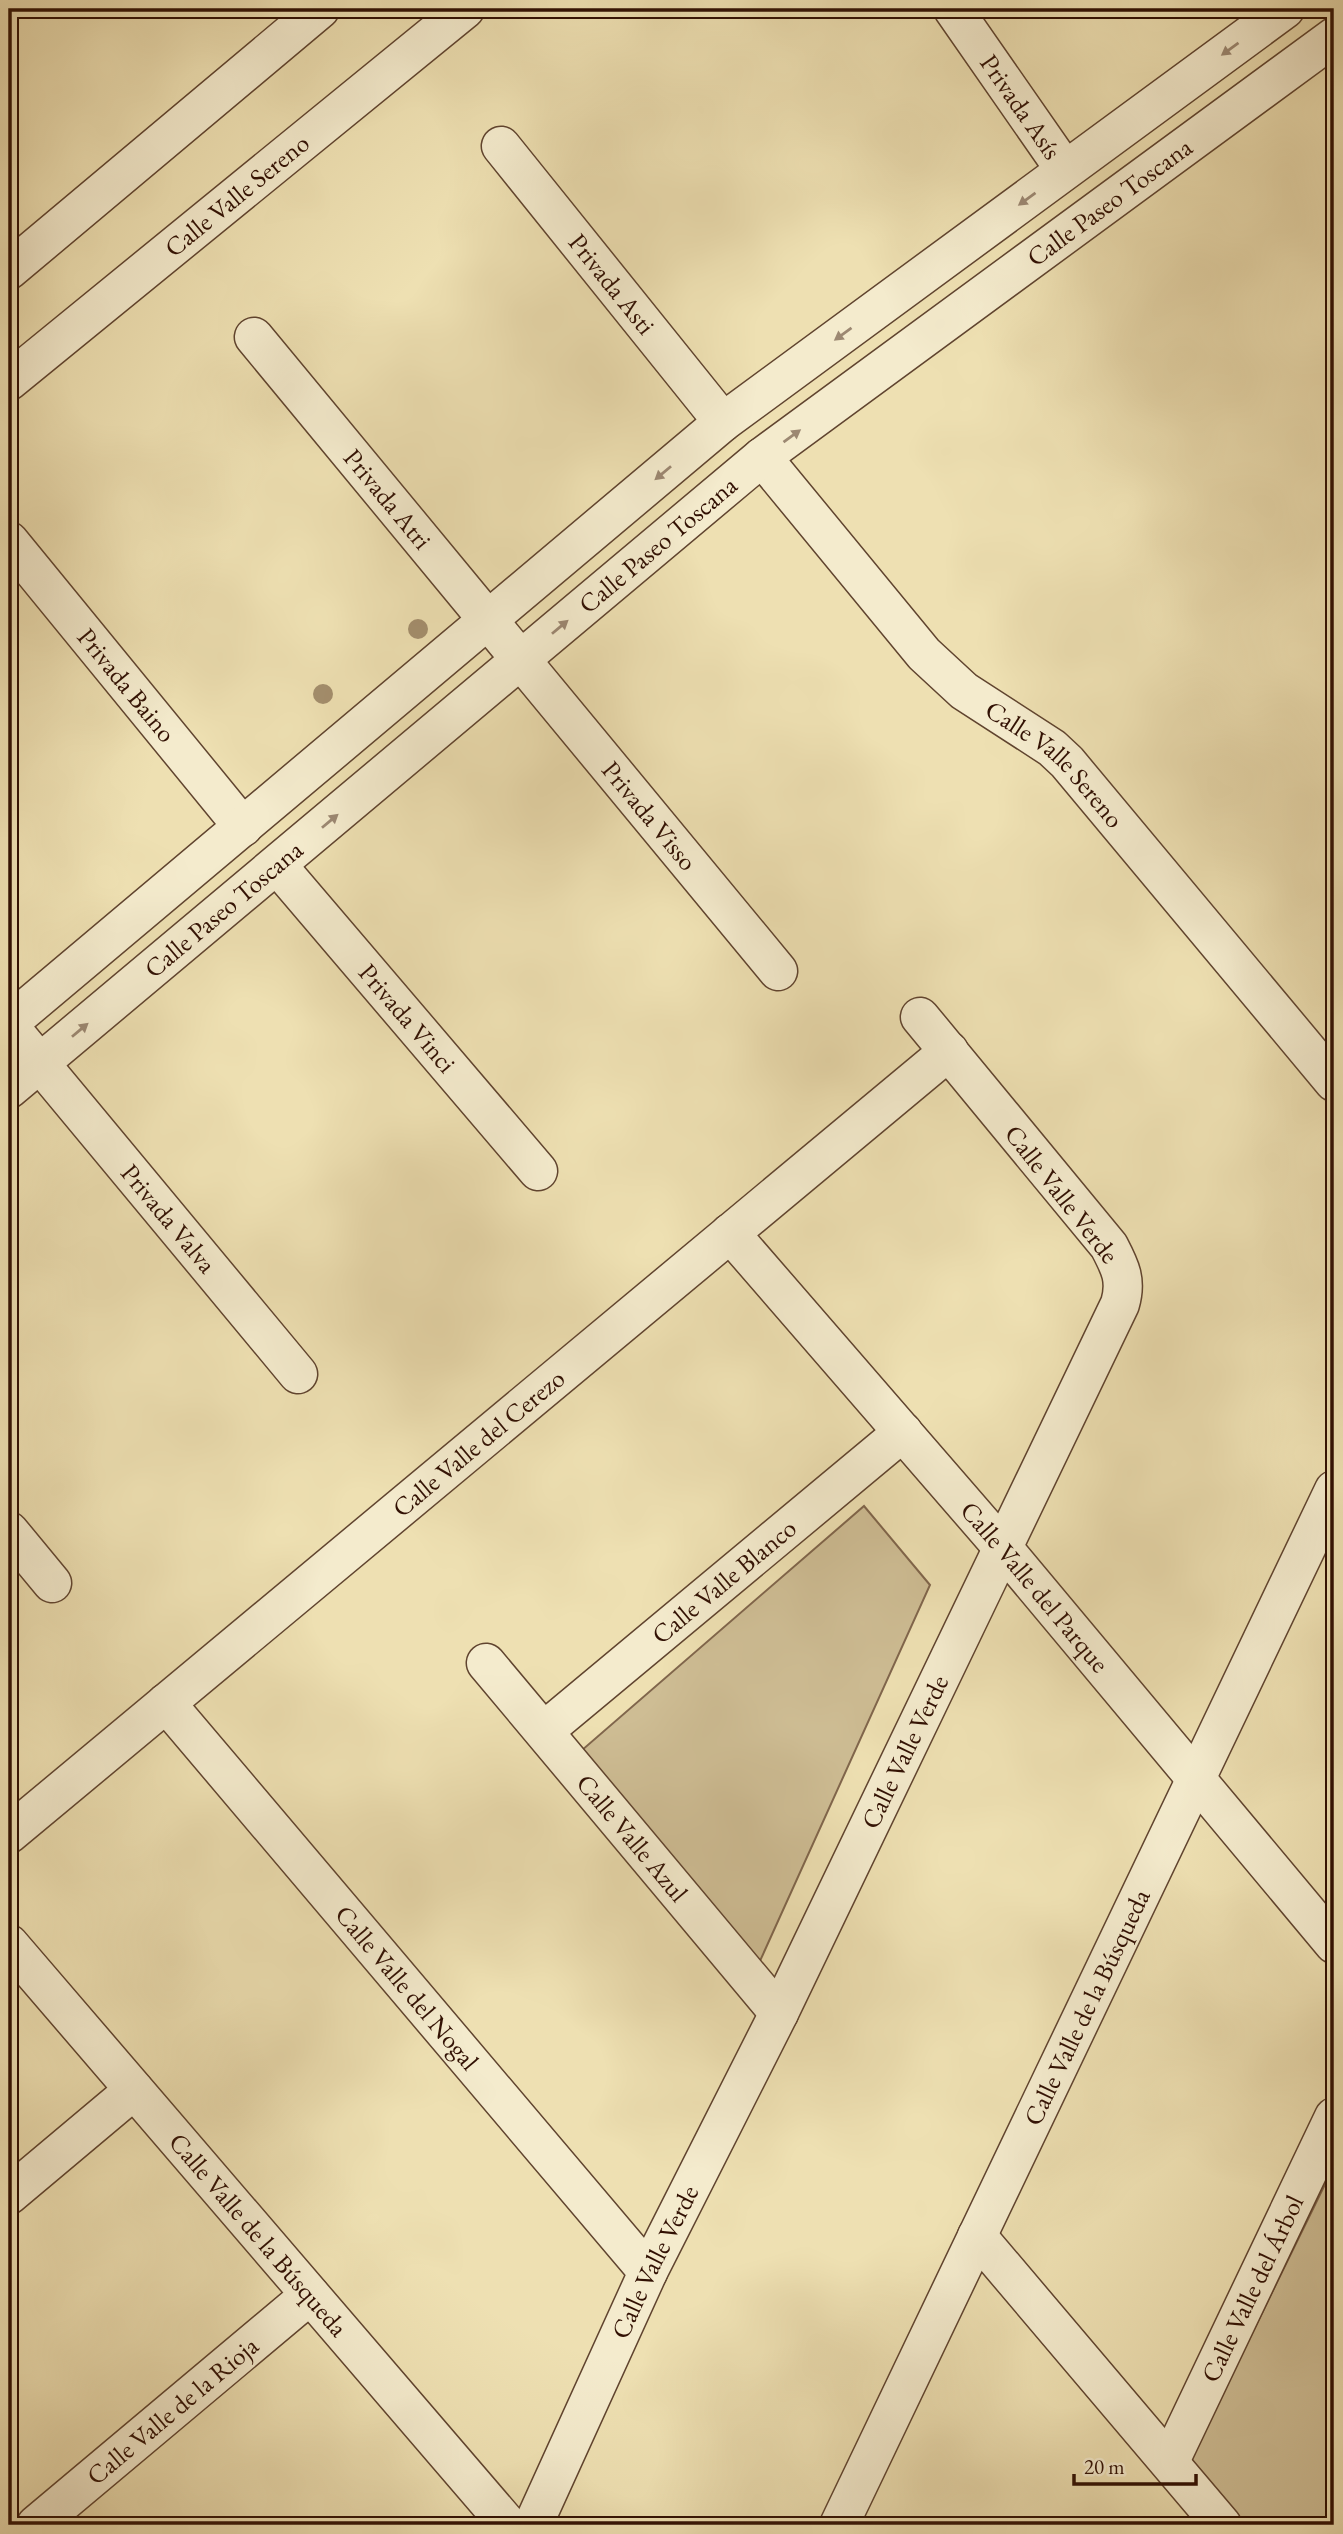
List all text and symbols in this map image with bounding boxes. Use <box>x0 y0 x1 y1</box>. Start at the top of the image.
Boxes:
one-way arrow <box>1220 42 1239 56</box>
street label: Privada Asís <box>973 47 1069 166</box>
street label: Calle Valle Sereno <box>157 126 316 264</box>
street label: Calle Paseo Toscana <box>1020 130 1199 274</box>
one-way arrow <box>1018 191 1036 206</box>
street label: Privada Asti <box>561 226 663 342</box>
one-way arrow <box>835 326 853 341</box>
one-way arrow <box>783 429 801 443</box>
street label: Privada Atri <box>336 441 439 556</box>
one-way arrow <box>655 465 673 480</box>
street label: Calle Paseo Toscana <box>571 468 745 621</box>
one-way arrow <box>551 619 569 635</box>
street label: Privada Baino <box>70 621 184 749</box>
street label: Calle Valle Sereno <box>979 692 1132 835</box>
street label: Privada Visso <box>594 754 705 878</box>
one-way arrow <box>321 814 338 829</box>
street label: Calle Paseo Toscana <box>137 832 310 985</box>
street label: Privada Vinci <box>351 956 464 1080</box>
one-way arrow <box>70 1022 88 1037</box>
street label: Calle Valle Verde <box>997 1118 1127 1270</box>
street label: Privada Valva <box>113 1157 224 1281</box>
street label: Calle Valle del Cerezo <box>385 1361 572 1525</box>
street label: Calle Valle del Parque <box>953 1494 1117 1680</box>
street label: Calle Valle Blanco <box>644 1511 803 1651</box>
street label: Calle Valle Verde <box>853 1669 956 1834</box>
street label: Calle Valle Azul <box>569 1767 696 1909</box>
street label: Calle Valle de la Búsqueda <box>1016 1883 1158 2131</box>
street label: Calle Valle del Nogal <box>328 1898 487 2077</box>
street label: Calle Valle de la Búsqueda <box>162 2126 356 2344</box>
street label: Calle Valle Verde <box>603 2179 706 2344</box>
street label: Calle Valle del Árbol <box>1193 2189 1311 2388</box>
street label: Calle Valle de la Rioja <box>79 2328 266 2492</box>
scale bar <box>1074 2443 1196 2487</box>
text: 20 m <box>1084 2453 1125 2480</box>

